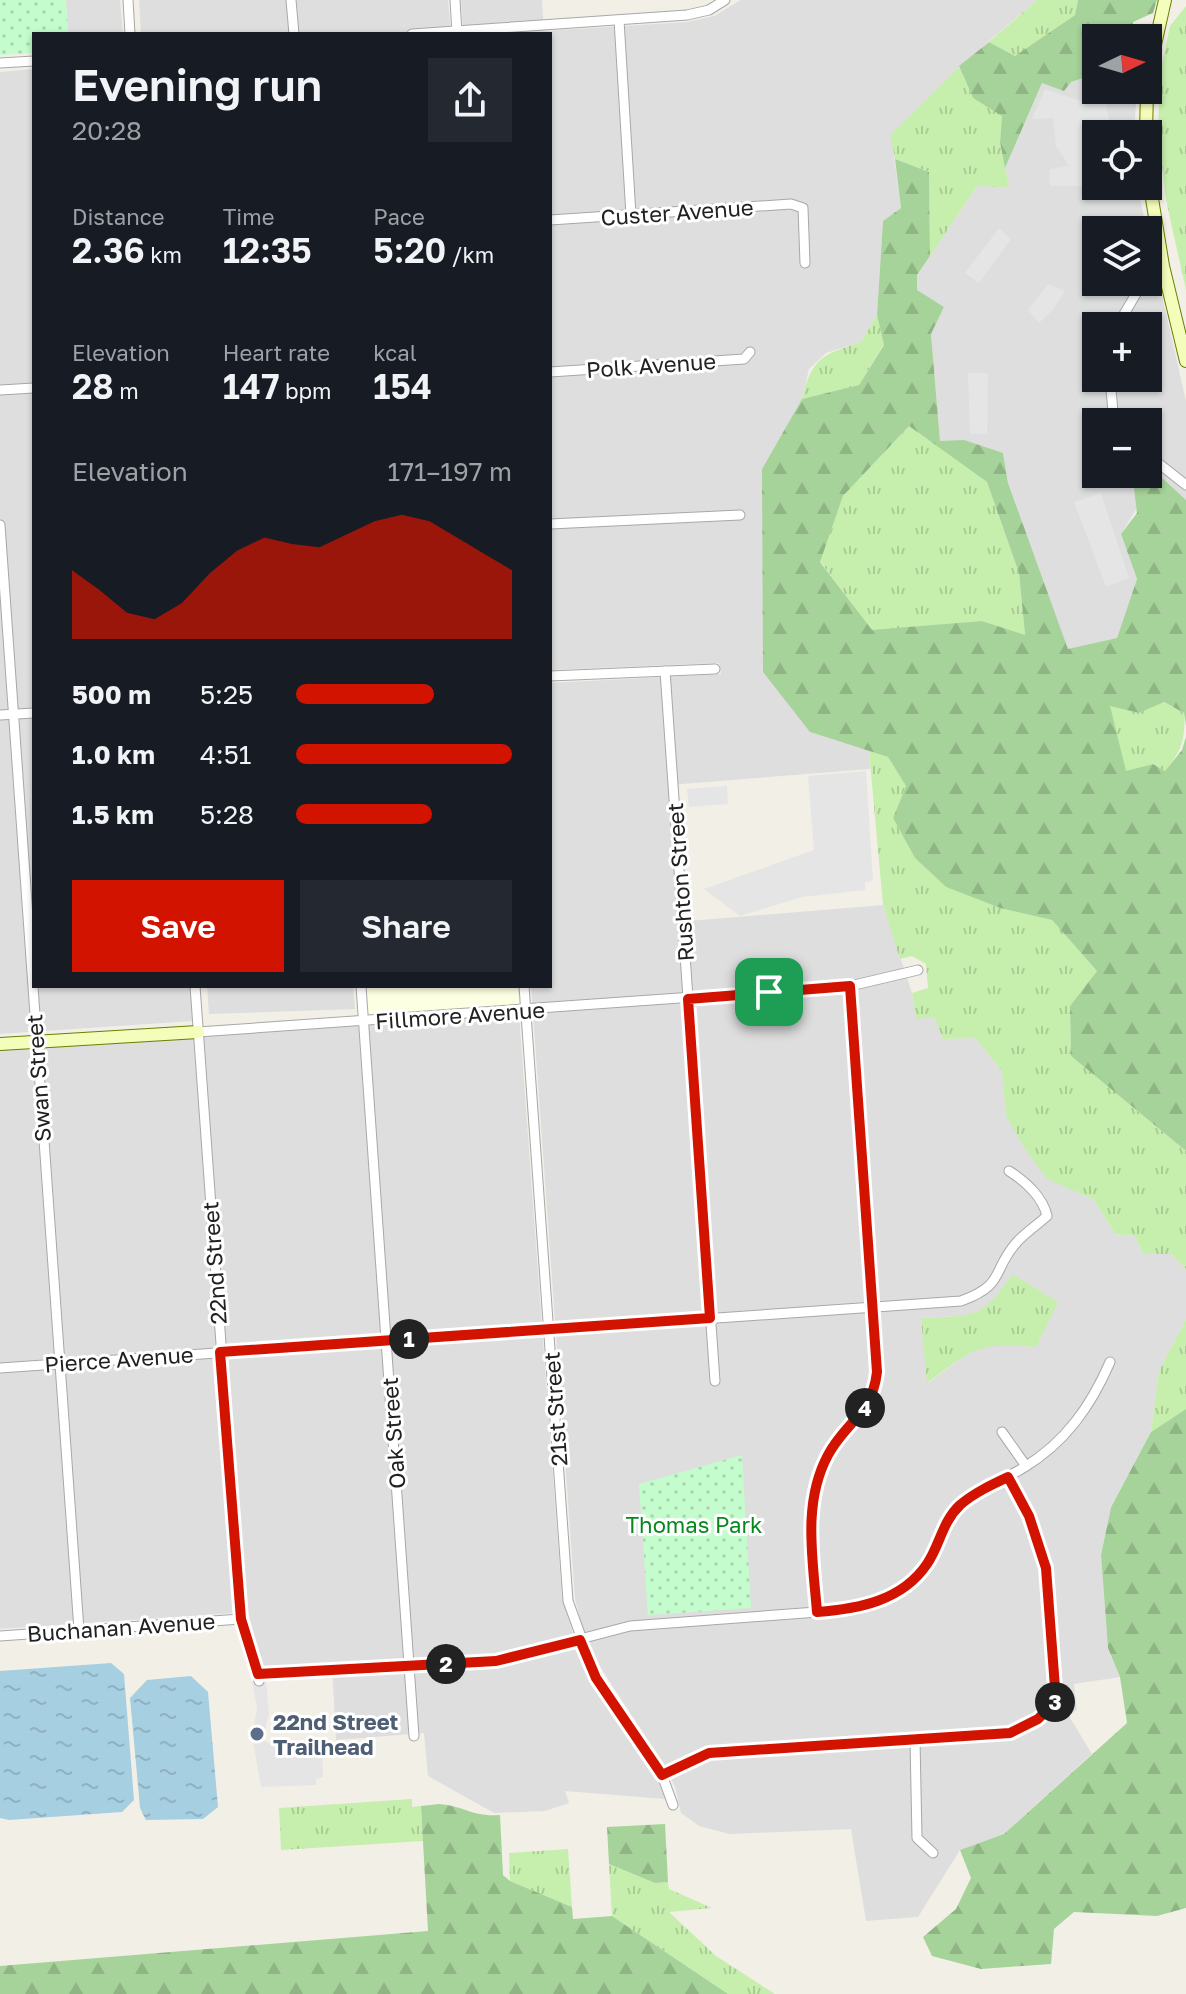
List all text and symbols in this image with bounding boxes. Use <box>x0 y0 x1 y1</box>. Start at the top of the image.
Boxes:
north arrow <box>1082 24 1162 104</box>
map controls <box>1082 24 1162 488</box>
text: Evening run <box>72 58 322 111</box>
button: share <box>428 58 512 142</box>
text: 20:28 <box>72 115 142 146</box>
button: locate <box>1082 120 1162 200</box>
street label: Custer Avenue <box>600 193 754 231</box>
text: Distance <box>72 203 164 230</box>
text: Time <box>223 203 274 230</box>
text: Pace <box>373 203 425 230</box>
button: layers <box>1082 216 1162 296</box>
text: 2.36 <box>72 230 145 270</box>
text: 12:35 <box>223 230 312 270</box>
text: 5:20 <box>373 230 446 270</box>
text: km <box>145 241 182 268</box>
text: /km <box>446 241 494 268</box>
button: + <box>1082 312 1162 392</box>
text: Elevation <box>72 339 170 366</box>
text: Heart rate <box>223 339 330 366</box>
text: kcal <box>373 339 417 366</box>
street label: Polk Avenue <box>585 347 717 383</box>
text: 28 <box>72 366 114 406</box>
text: 147 <box>223 366 280 406</box>
text: 154 <box>373 366 432 406</box>
text: m <box>114 377 139 404</box>
text: bpm <box>280 377 332 404</box>
button: − <box>1082 408 1162 488</box>
text: Elevation <box>72 456 188 487</box>
text: 171–197 m <box>388 456 512 487</box>
text: 500 m <box>72 679 151 710</box>
text: 5:25 <box>200 679 253 710</box>
text: 1.0 km <box>72 739 155 770</box>
text: 4:51 <box>200 739 251 770</box>
text: 1.5 km <box>72 799 154 830</box>
text: 5:28 <box>200 799 254 830</box>
street label: Rushton Street <box>661 802 699 962</box>
button: Save <box>72 880 284 972</box>
button: Share <box>300 880 512 972</box>
pin <box>735 958 803 1026</box>
icon: arrive <box>747 970 791 1014</box>
street label: Fillmore Avenue <box>374 996 546 1034</box>
street label: Swan Street <box>20 1013 56 1143</box>
street label: 22nd Street <box>196 1201 232 1325</box>
pin: 1 <box>389 1319 429 1359</box>
text: 1 <box>403 1325 415 1352</box>
street label: Pierce Avenue <box>44 1340 194 1378</box>
street label: 21st Street <box>538 1351 572 1467</box>
street label: Oak Street <box>376 1376 410 1490</box>
pin: 4 <box>845 1388 885 1428</box>
text: 4 <box>858 1394 872 1421</box>
park label: Thomas Park <box>625 1511 763 1538</box>
street label: Buchanan Avenue <box>26 1607 216 1647</box>
pin: 2 <box>426 1644 466 1684</box>
text: 2 <box>439 1650 453 1677</box>
pin: 3 <box>1035 1682 1075 1722</box>
text: 3 <box>1048 1688 1062 1715</box>
place label: 22nd Street Trailhead <box>273 1708 399 1760</box>
marker: 22nd Street Trailhead <box>248 1725 266 1743</box>

